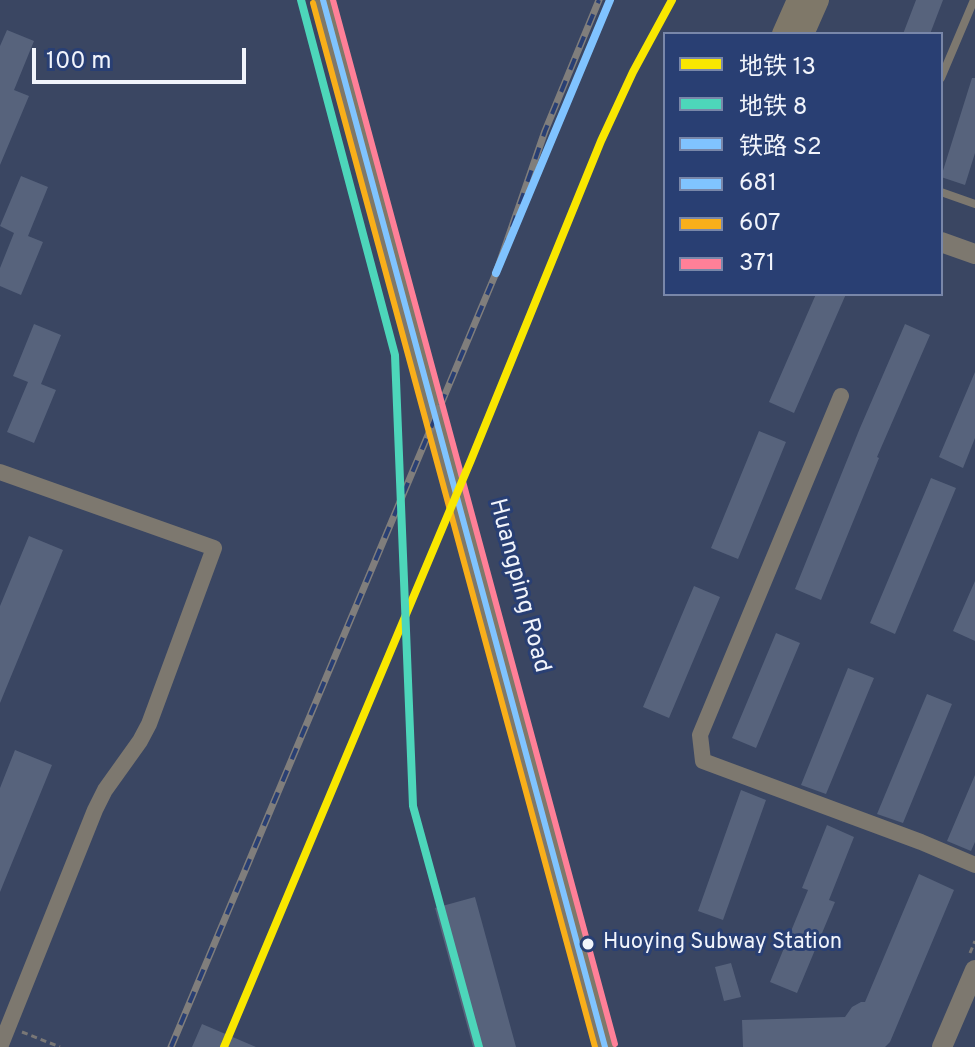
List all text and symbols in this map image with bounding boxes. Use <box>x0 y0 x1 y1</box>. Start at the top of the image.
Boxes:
scale bar <box>36 32 250 82</box>
legend <box>663 32 943 296</box>
text: 100 m <box>46 47 112 77</box>
text: 地铁 13 <box>739 53 816 83</box>
text: 地铁 8 <box>739 93 807 123</box>
text: 铁路 S2 <box>739 133 822 163</box>
text: 681 <box>739 169 777 199</box>
text: 607 <box>739 209 781 239</box>
text: 371 <box>739 249 775 279</box>
street label: Huangping Road <box>481 496 555 676</box>
place label: Huoying Subway Station <box>603 931 842 957</box>
marker: Huoying Subway Station <box>580 936 596 952</box>

